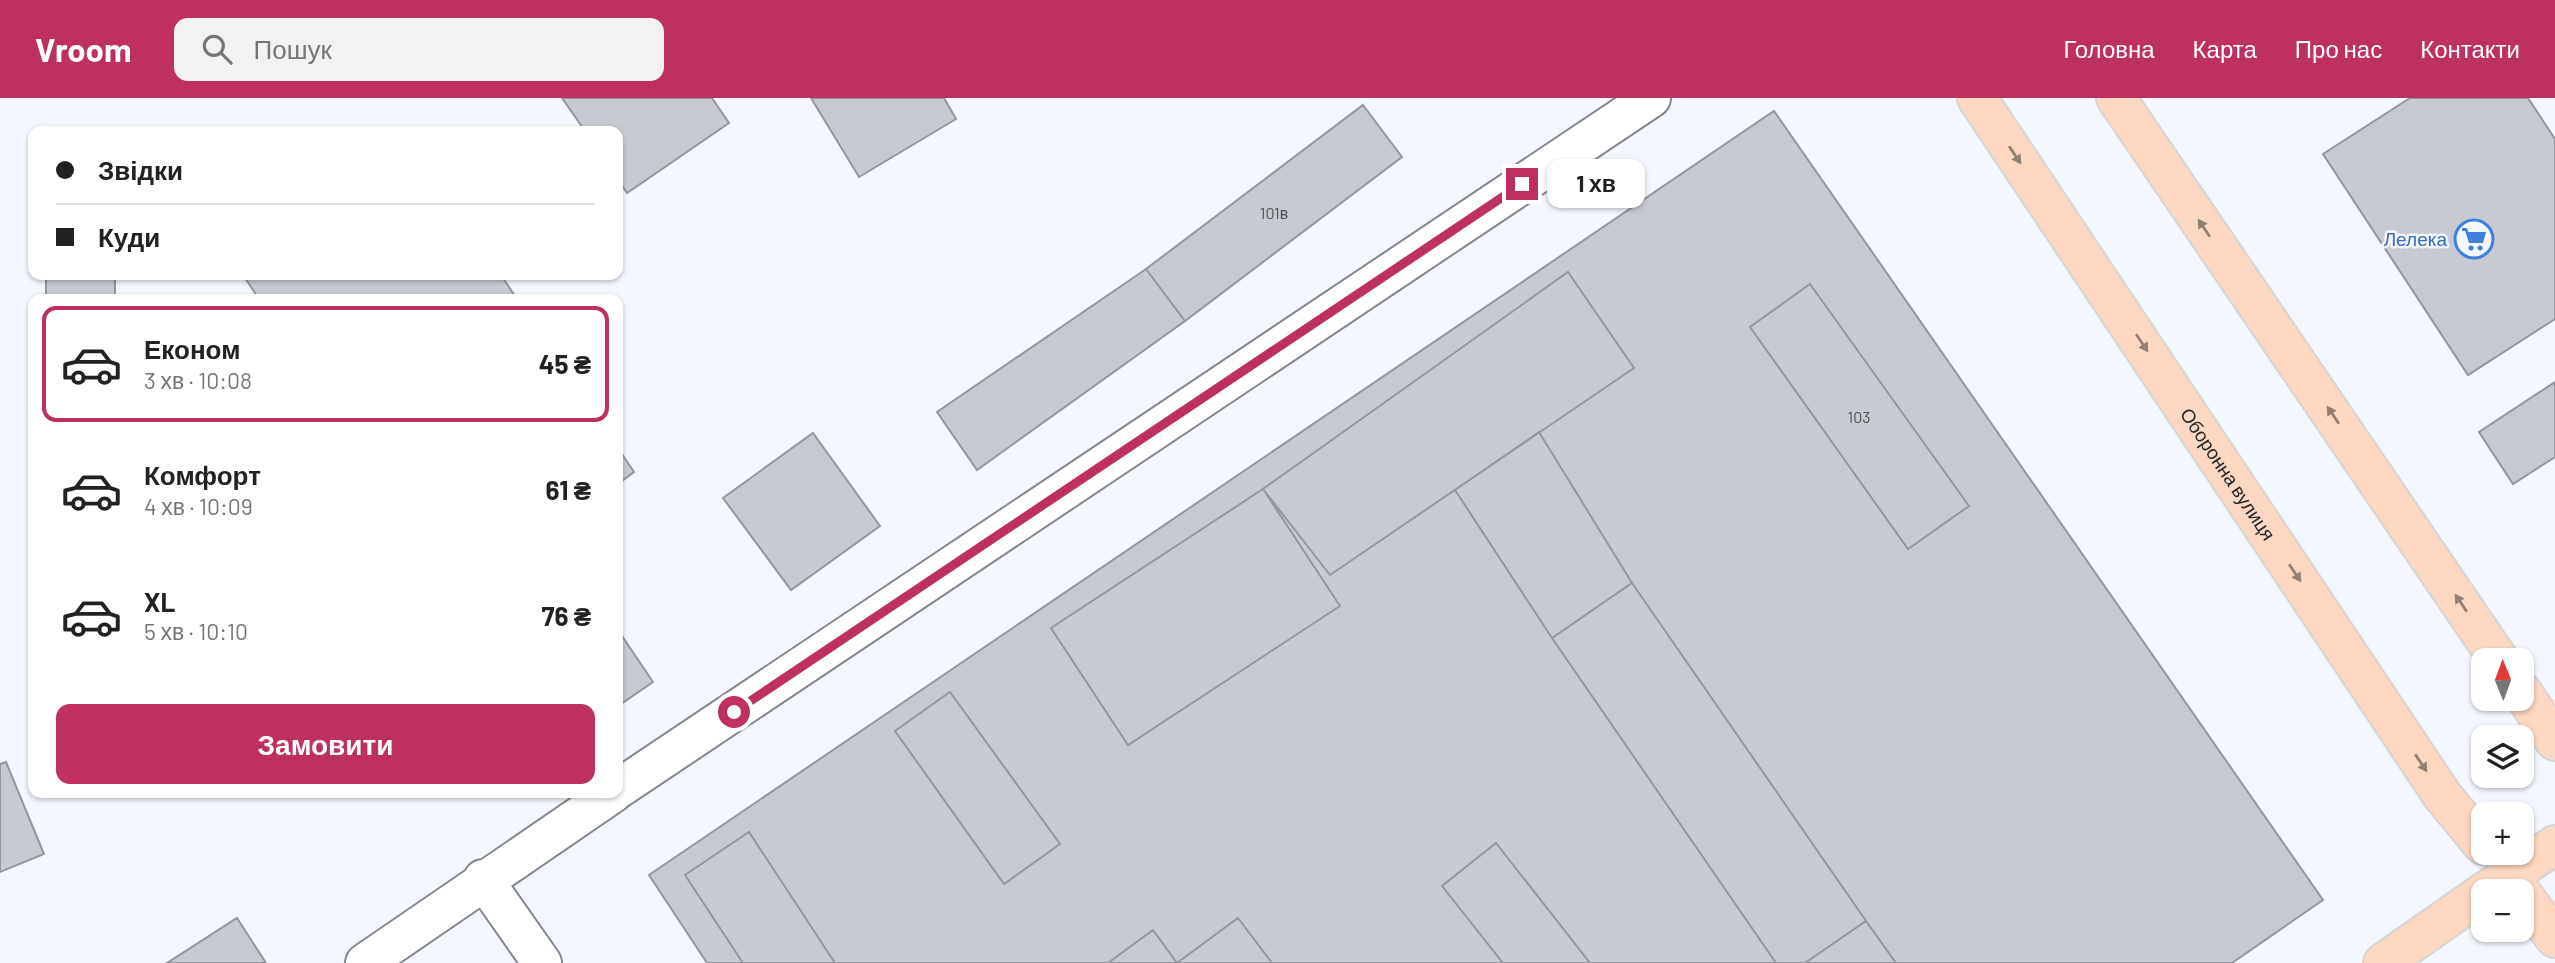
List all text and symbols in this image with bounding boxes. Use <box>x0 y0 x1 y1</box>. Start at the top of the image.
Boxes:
search box <box>174 18 664 81</box>
text: Vroom <box>35 29 132 69</box>
icon: search <box>198 30 236 68</box>
text: Пошук <box>254 33 332 64</box>
text: Головна <box>2063 34 2155 63</box>
text: Карта <box>2193 34 2257 63</box>
text: Про нас <box>2295 34 2382 63</box>
text: Контакти <box>2420 34 2520 63</box>
one-way arrow <box>2008 145 2021 164</box>
text: Звідки <box>98 154 183 185</box>
callout: 1 хв <box>1546 160 1644 208</box>
route end <box>1506 168 1538 200</box>
text: 1 хв <box>1576 169 1616 197</box>
house number: 101в <box>1260 203 1288 222</box>
one-way arrow <box>2198 218 2211 237</box>
supermarket icon: Лелека <box>2453 218 2495 260</box>
text: Куди <box>98 221 160 252</box>
place label: Лелека <box>2384 227 2447 250</box>
icon: car <box>60 333 123 396</box>
text: Економ <box>144 333 240 364</box>
one-way arrow <box>2135 334 2149 352</box>
text: 45 ₴ <box>539 348 591 379</box>
text: 3 хв · 10:08 <box>144 366 252 394</box>
street label: Оборонна вулиця <box>2176 403 2281 544</box>
one-way arrow <box>2327 406 2340 425</box>
house number: 103 <box>1848 407 1870 426</box>
icon: car <box>60 459 123 522</box>
text: Комфорт <box>144 459 261 490</box>
text: 61 ₴ <box>545 474 591 505</box>
text: 4 хв · 10:09 <box>144 492 253 520</box>
one-way arrow <box>2288 564 2301 583</box>
icon: car <box>60 585 123 648</box>
text: XL <box>144 586 175 617</box>
one-way arrow <box>2454 594 2468 612</box>
text: 76 ₴ <box>542 600 591 631</box>
text: 5 хв · 10:10 <box>144 617 248 645</box>
north arrow <box>2471 648 2534 710</box>
map controls <box>2471 648 2534 942</box>
route start <box>718 696 750 728</box>
button: Замовити <box>56 704 595 784</box>
button: layers <box>2471 725 2534 788</box>
one-way arrow <box>2414 754 2428 772</box>
button: + <box>2471 802 2534 865</box>
button: − <box>2471 879 2534 942</box>

